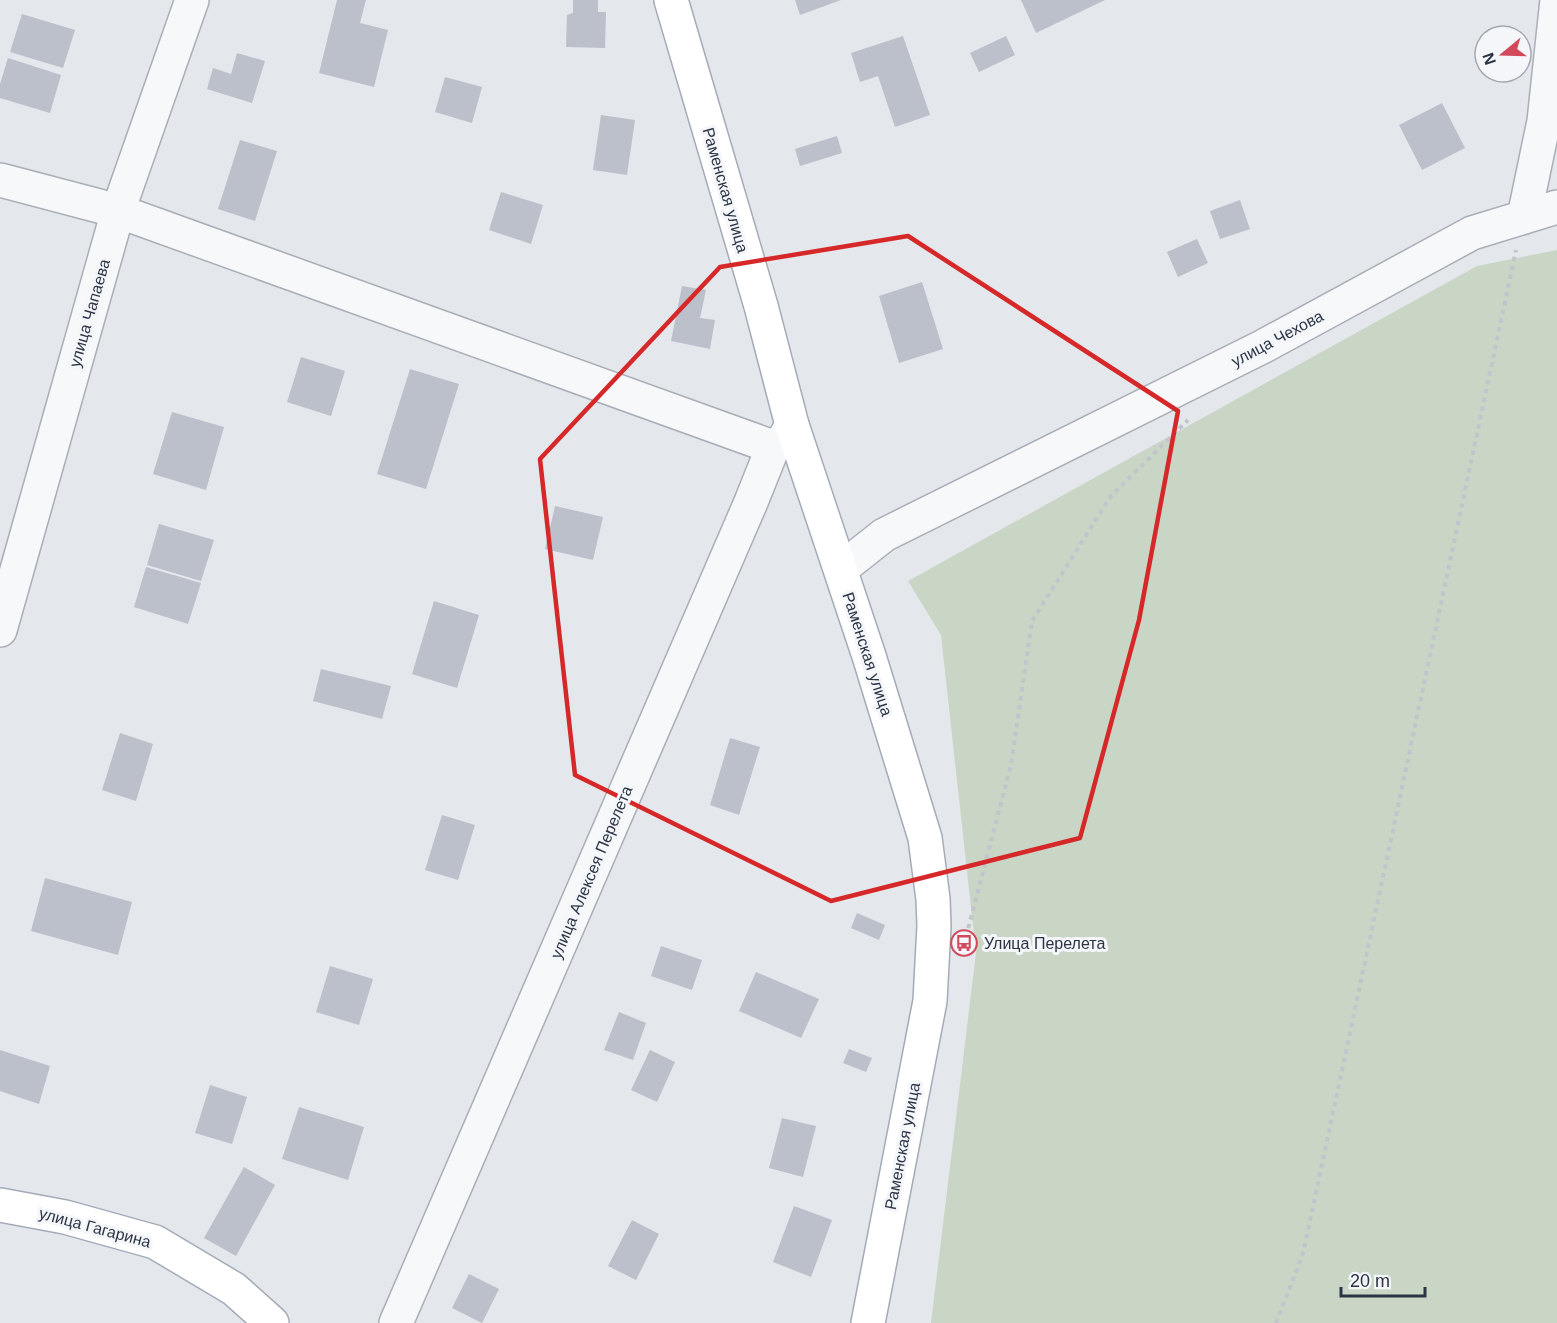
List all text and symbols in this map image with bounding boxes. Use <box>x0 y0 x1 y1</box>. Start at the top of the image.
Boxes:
north arrow <box>1473 24 1533 84</box>
text: N <box>1479 50 1499 67</box>
street label: Раменская улица <box>700 126 752 255</box>
street label: улица Чапаева <box>66 257 113 369</box>
street label: улица Чехова <box>1228 307 1326 370</box>
street label: Раменская улица <box>839 590 896 718</box>
street label: улица Алексея Перелета <box>547 783 636 961</box>
bus stop icon: Улица Перелета <box>949 928 979 958</box>
place label: Улица Перелета <box>984 935 1105 952</box>
street label: Раменская улица <box>882 1081 923 1211</box>
street label: улица Гагарина <box>37 1204 153 1251</box>
scale bar <box>1341 1260 1425 1298</box>
text: 20 m <box>1350 1271 1390 1291</box>

